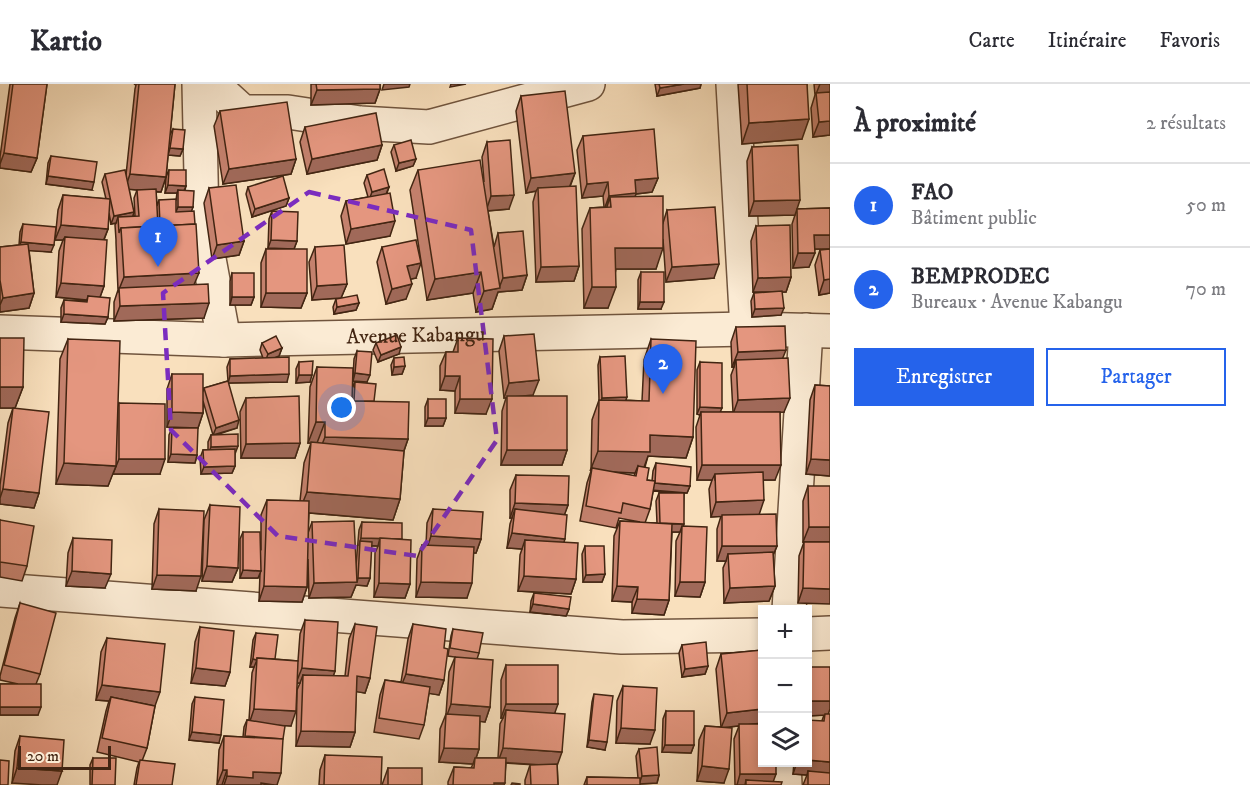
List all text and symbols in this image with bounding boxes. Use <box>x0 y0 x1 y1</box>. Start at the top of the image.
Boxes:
text: Kartio <box>30 24 102 59</box>
text: Carte <box>969 28 1015 54</box>
text: Itinéraire <box>1048 28 1126 54</box>
text: Favoris <box>1159 28 1220 54</box>
text: À proximité <box>854 107 976 140</box>
text: 2 résultats <box>1146 111 1226 136</box>
text: FAO <box>911 179 953 206</box>
text: 1 <box>870 193 877 218</box>
text: 50 m <box>1186 193 1226 218</box>
text: Bâtiment public <box>911 206 1037 231</box>
pin: 1 <box>138 218 178 267</box>
text: BEMPRODEC <box>911 263 1050 290</box>
text: 2 <box>869 277 878 302</box>
text: 70 m <box>1185 277 1226 302</box>
text: Bureaux · Avenue Kabangu <box>911 290 1123 315</box>
street label: Avenue Kabangu <box>346 322 486 350</box>
pin: 2 <box>644 344 682 394</box>
button: Enregistrer <box>854 348 1034 406</box>
button: Partager <box>1046 348 1226 406</box>
your location <box>327 393 356 422</box>
map controls <box>758 605 812 767</box>
button: + <box>758 605 812 659</box>
button: − <box>758 659 812 713</box>
button: layers <box>758 713 812 767</box>
scale bar <box>18 743 111 770</box>
text: 20 m <box>27 746 59 766</box>

